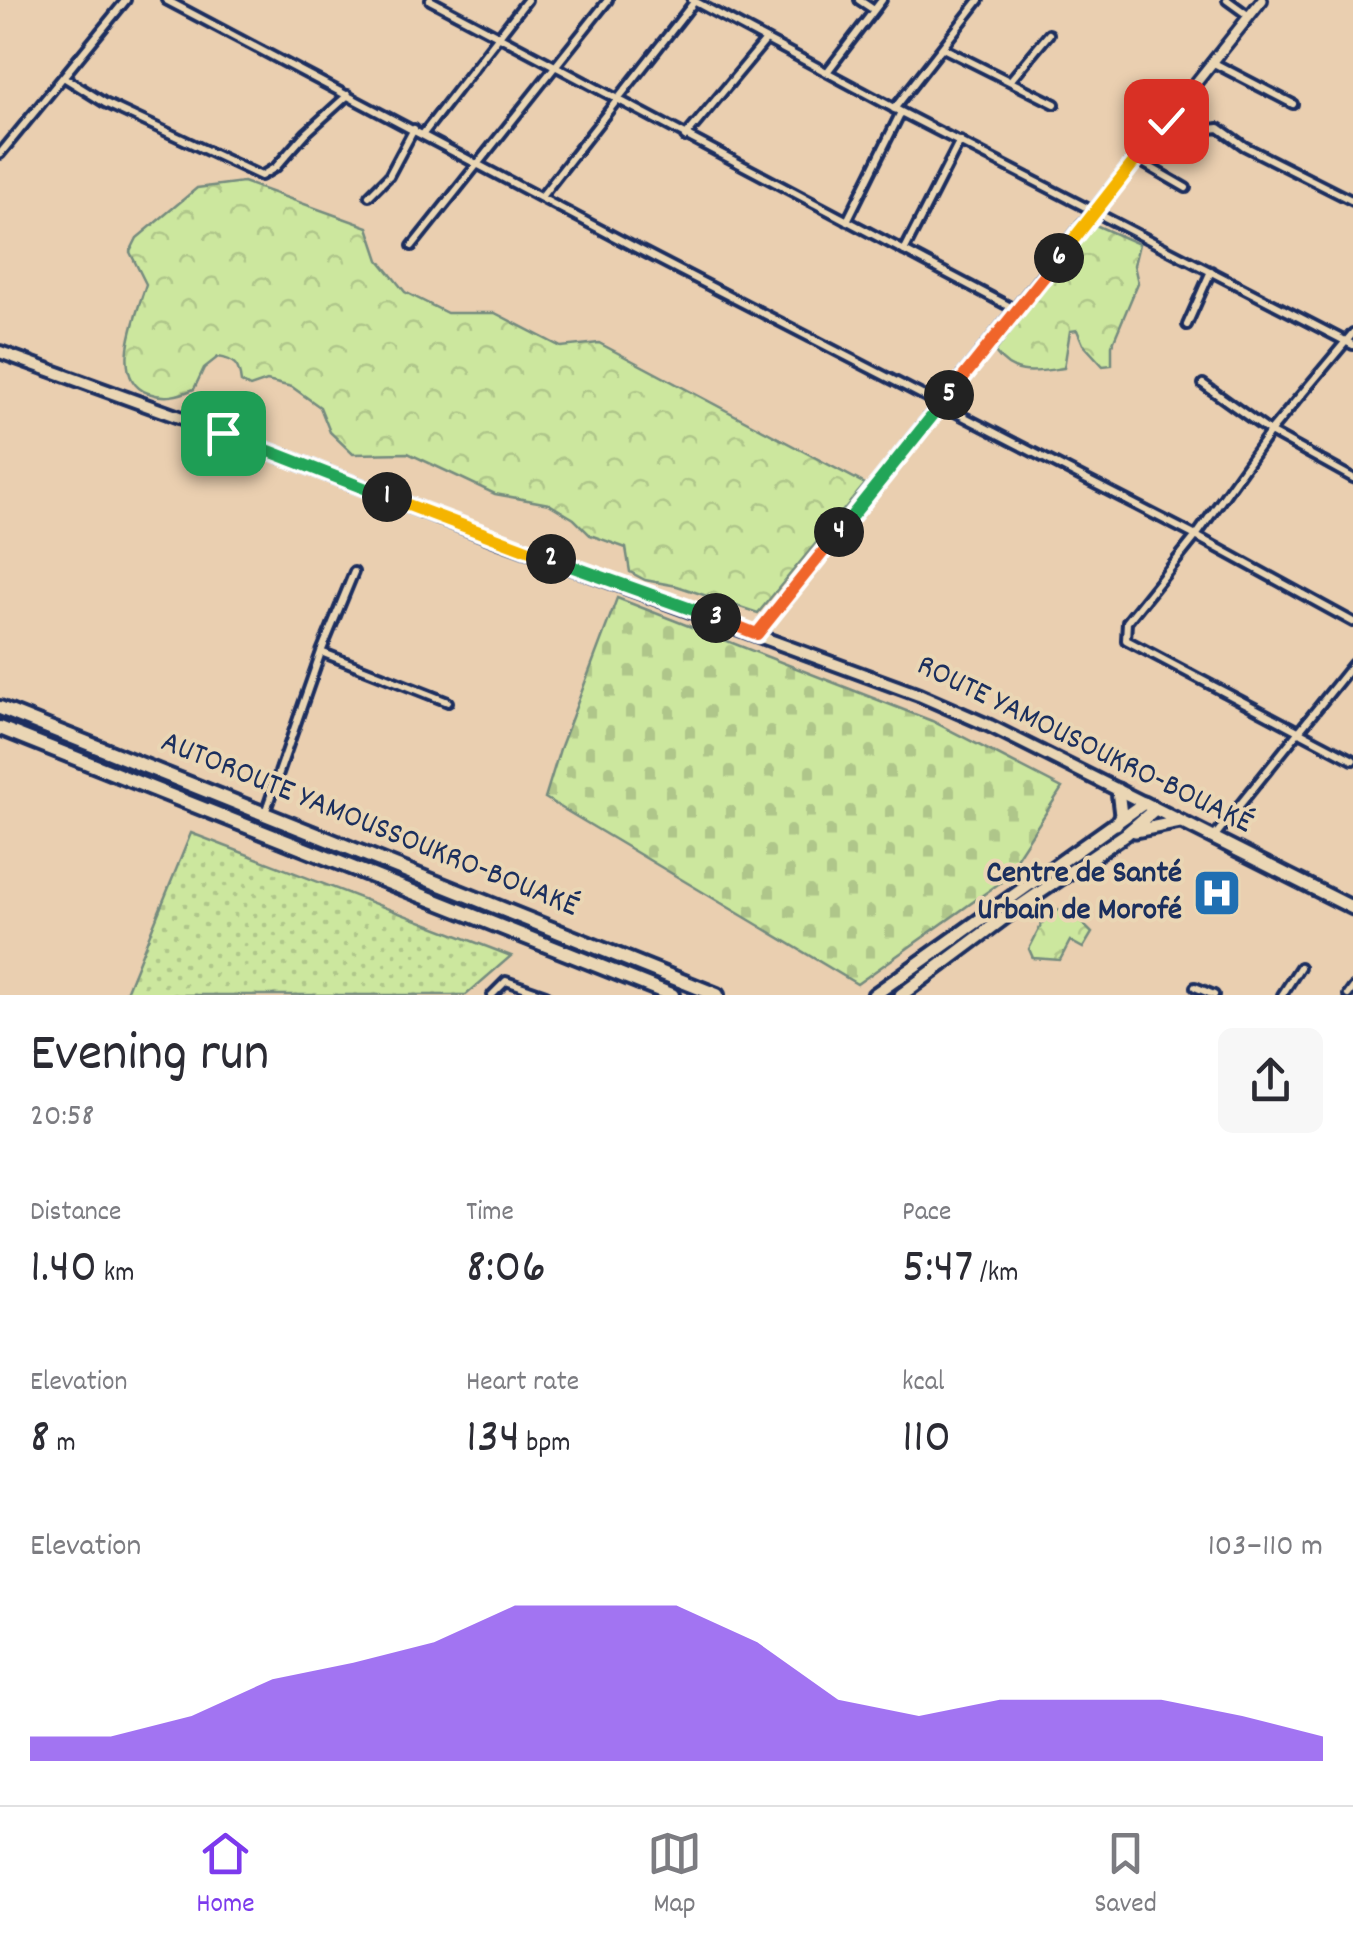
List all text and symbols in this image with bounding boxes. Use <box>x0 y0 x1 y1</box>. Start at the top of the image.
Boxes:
pin <box>1124 79 1209 164</box>
icon: check <box>1139 94 1194 149</box>
pin: 6 <box>1034 233 1084 283</box>
text: 6 <box>1052 238 1066 278</box>
pin: 5 <box>924 370 974 420</box>
text: 5 <box>943 375 955 415</box>
pin <box>181 391 266 476</box>
icon: arrive <box>196 406 251 461</box>
pin: 1 <box>362 472 412 522</box>
text: 1 <box>384 477 390 517</box>
pin: 4 <box>814 507 864 557</box>
text: 4 <box>833 512 845 552</box>
pin: 2 <box>526 534 576 584</box>
text: 2 <box>545 539 557 579</box>
pin: 3 <box>691 593 741 643</box>
text: 3 <box>710 598 722 638</box>
street label: ROUTE YAMOUSOUKRO-BOUAKÉ <box>908 644 1260 848</box>
street label: AUTOROUTE YAMOUSSOUKRO-BOUAKÉ <box>153 721 585 931</box>
place label: Centre de Santé Urbain de Morofé <box>977 852 1182 935</box>
hospital icon: Centre de Santé Urbain de Morofé <box>1191 867 1243 919</box>
text: Evening run <box>30 1018 269 1097</box>
button: share <box>1218 1028 1323 1133</box>
text: 20:58 <box>30 1095 94 1141</box>
text: Distance <box>30 1194 121 1234</box>
text: Time <box>466 1194 514 1234</box>
text: Pace <box>902 1194 951 1234</box>
text: 1.40 <box>30 1234 97 1306</box>
text: 8:06 <box>466 1234 546 1306</box>
text: 5:47 <box>902 1234 973 1306</box>
text: km <box>97 1255 134 1295</box>
text: /km <box>973 1255 1018 1295</box>
text: Elevation <box>30 1364 127 1404</box>
text: Heart rate <box>466 1364 579 1404</box>
text: kcal <box>902 1364 945 1404</box>
text: 8 <box>30 1404 50 1476</box>
text: 134 <box>466 1404 520 1476</box>
text: 110 <box>902 1404 951 1476</box>
text: m <box>50 1425 76 1465</box>
text: bpm <box>520 1425 571 1465</box>
text: Elevation <box>30 1525 141 1571</box>
text: 103–110 m <box>1208 1525 1323 1571</box>
tab: Home <box>196 1826 255 1926</box>
tab: Map <box>647 1826 702 1926</box>
tab: Saved <box>1094 1826 1157 1926</box>

